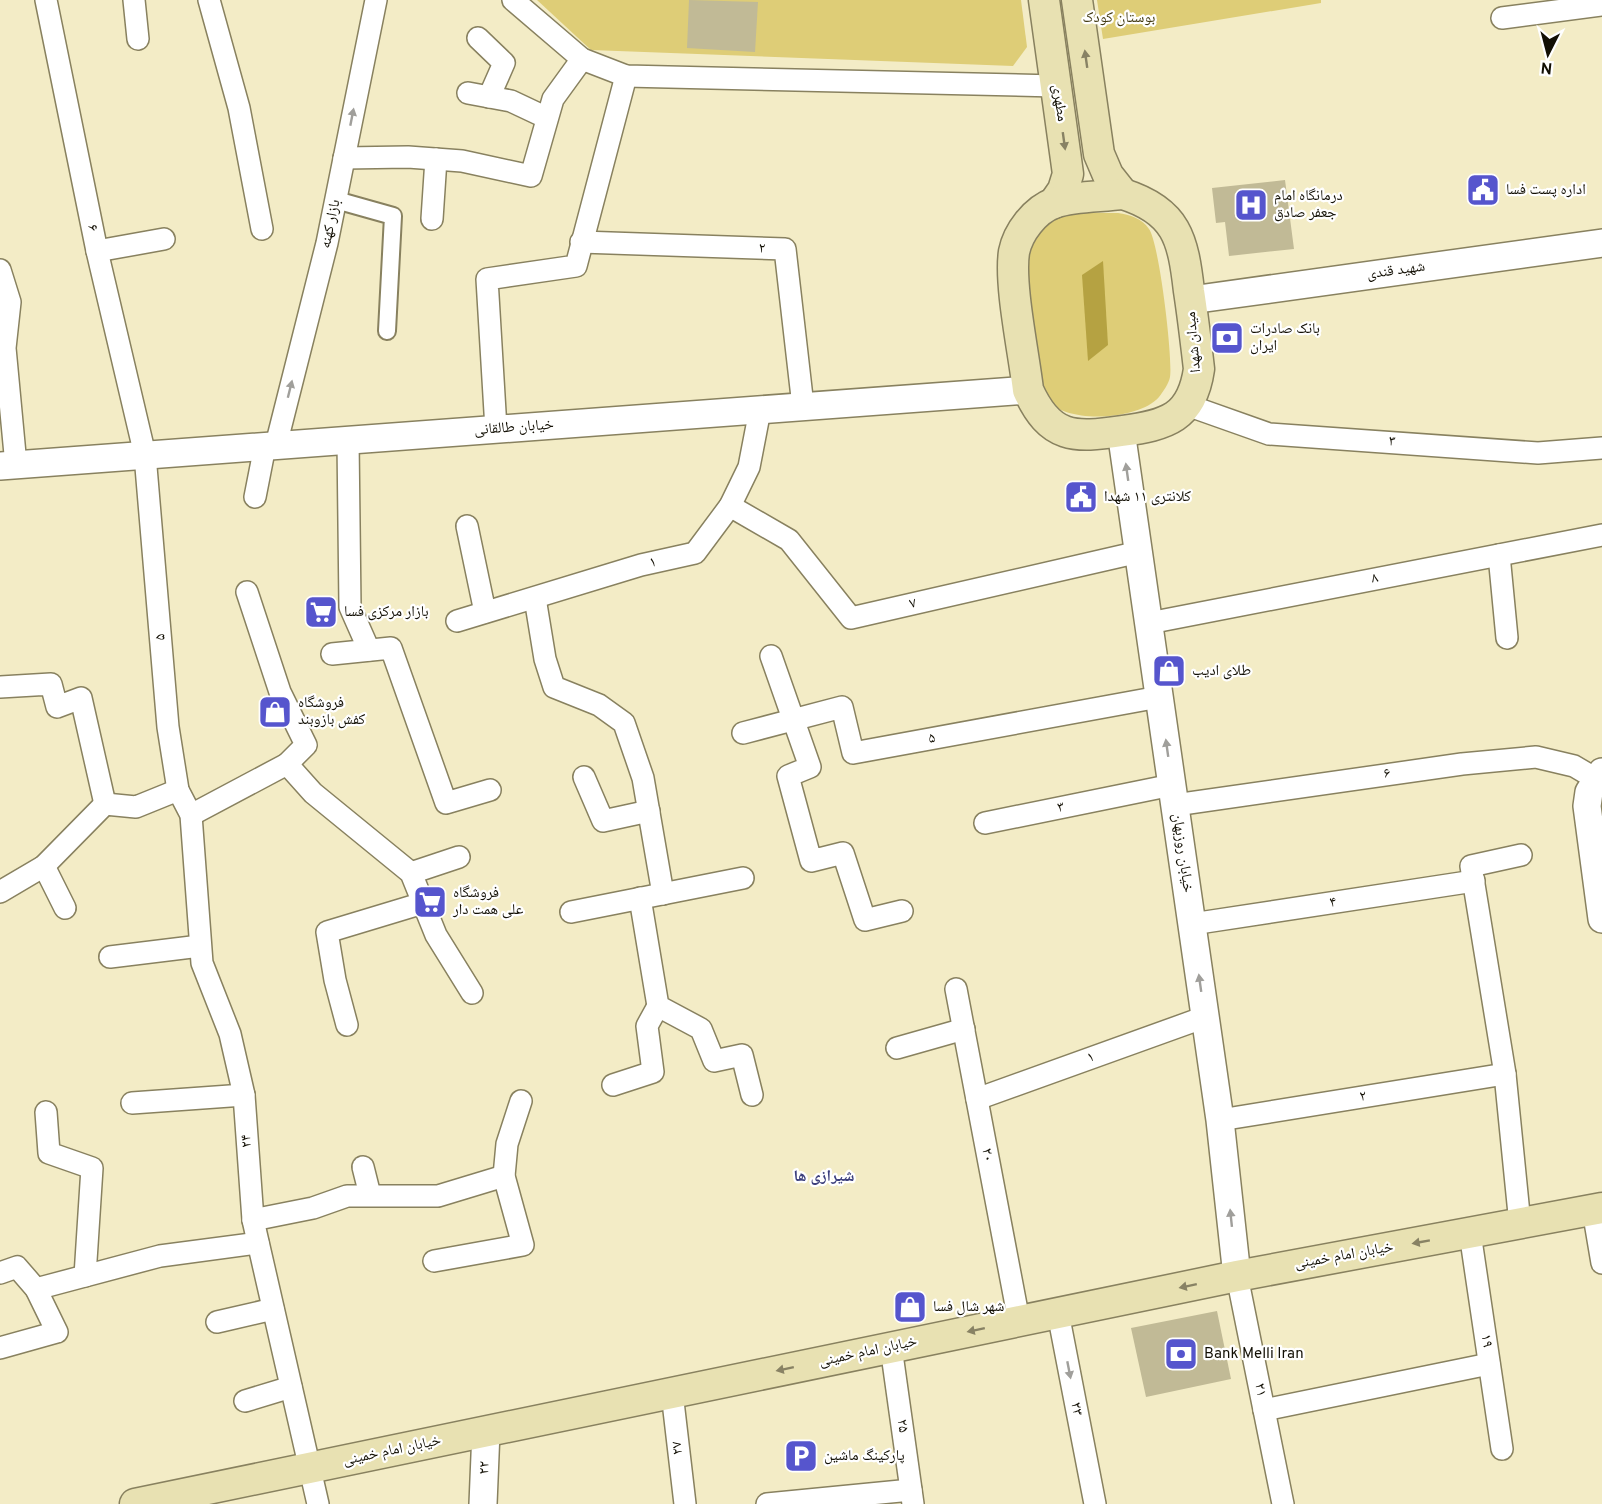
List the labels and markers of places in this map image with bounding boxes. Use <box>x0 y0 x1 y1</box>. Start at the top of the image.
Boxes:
public building icon: اداره پست فسا <box>1465 172 1501 208</box>
place label: اداره پست فسا <box>1506 181 1586 200</box>
hospital icon: درمانگاه امام جعفر صادق <box>1233 187 1269 223</box>
place label: درمانگاه امام جعفر صادق <box>1274 187 1343 223</box>
bank icon: بانک صادرات ایران <box>1209 320 1245 356</box>
place label: بانک صادرات ایران <box>1250 320 1320 356</box>
public building icon: کلانتری ۱۱ شهدا <box>1063 479 1099 515</box>
place label: کلانتری ۱۱ شهدا <box>1104 488 1191 507</box>
supermarket icon: بازار مرکزی فسا <box>303 594 339 630</box>
place label: بازار مرکزی فسا <box>344 603 429 622</box>
shop icon: طلای ادیب <box>1151 653 1187 689</box>
place label: طلای ادیب <box>1192 662 1251 681</box>
shop icon: فروشگاه کفش بازوبند <box>257 694 293 730</box>
place label: فروشگاه کفش بازوبند <box>298 694 365 730</box>
supermarket icon: فروشگاه علی همت دار <box>412 884 448 920</box>
place label: فروشگاه علی همت دار <box>452 884 524 920</box>
shop icon: شهر شال فسا <box>892 1289 928 1325</box>
place label: شهر شال فسا <box>933 1298 1004 1317</box>
bank icon: Bank Melli Iran <box>1163 1336 1199 1372</box>
place label: Bank Melli Iran <box>1204 1345 1304 1364</box>
parking icon: پارکینگ ماشین <box>783 1438 819 1474</box>
place label: پارکینگ ماشین <box>824 1447 905 1466</box>

